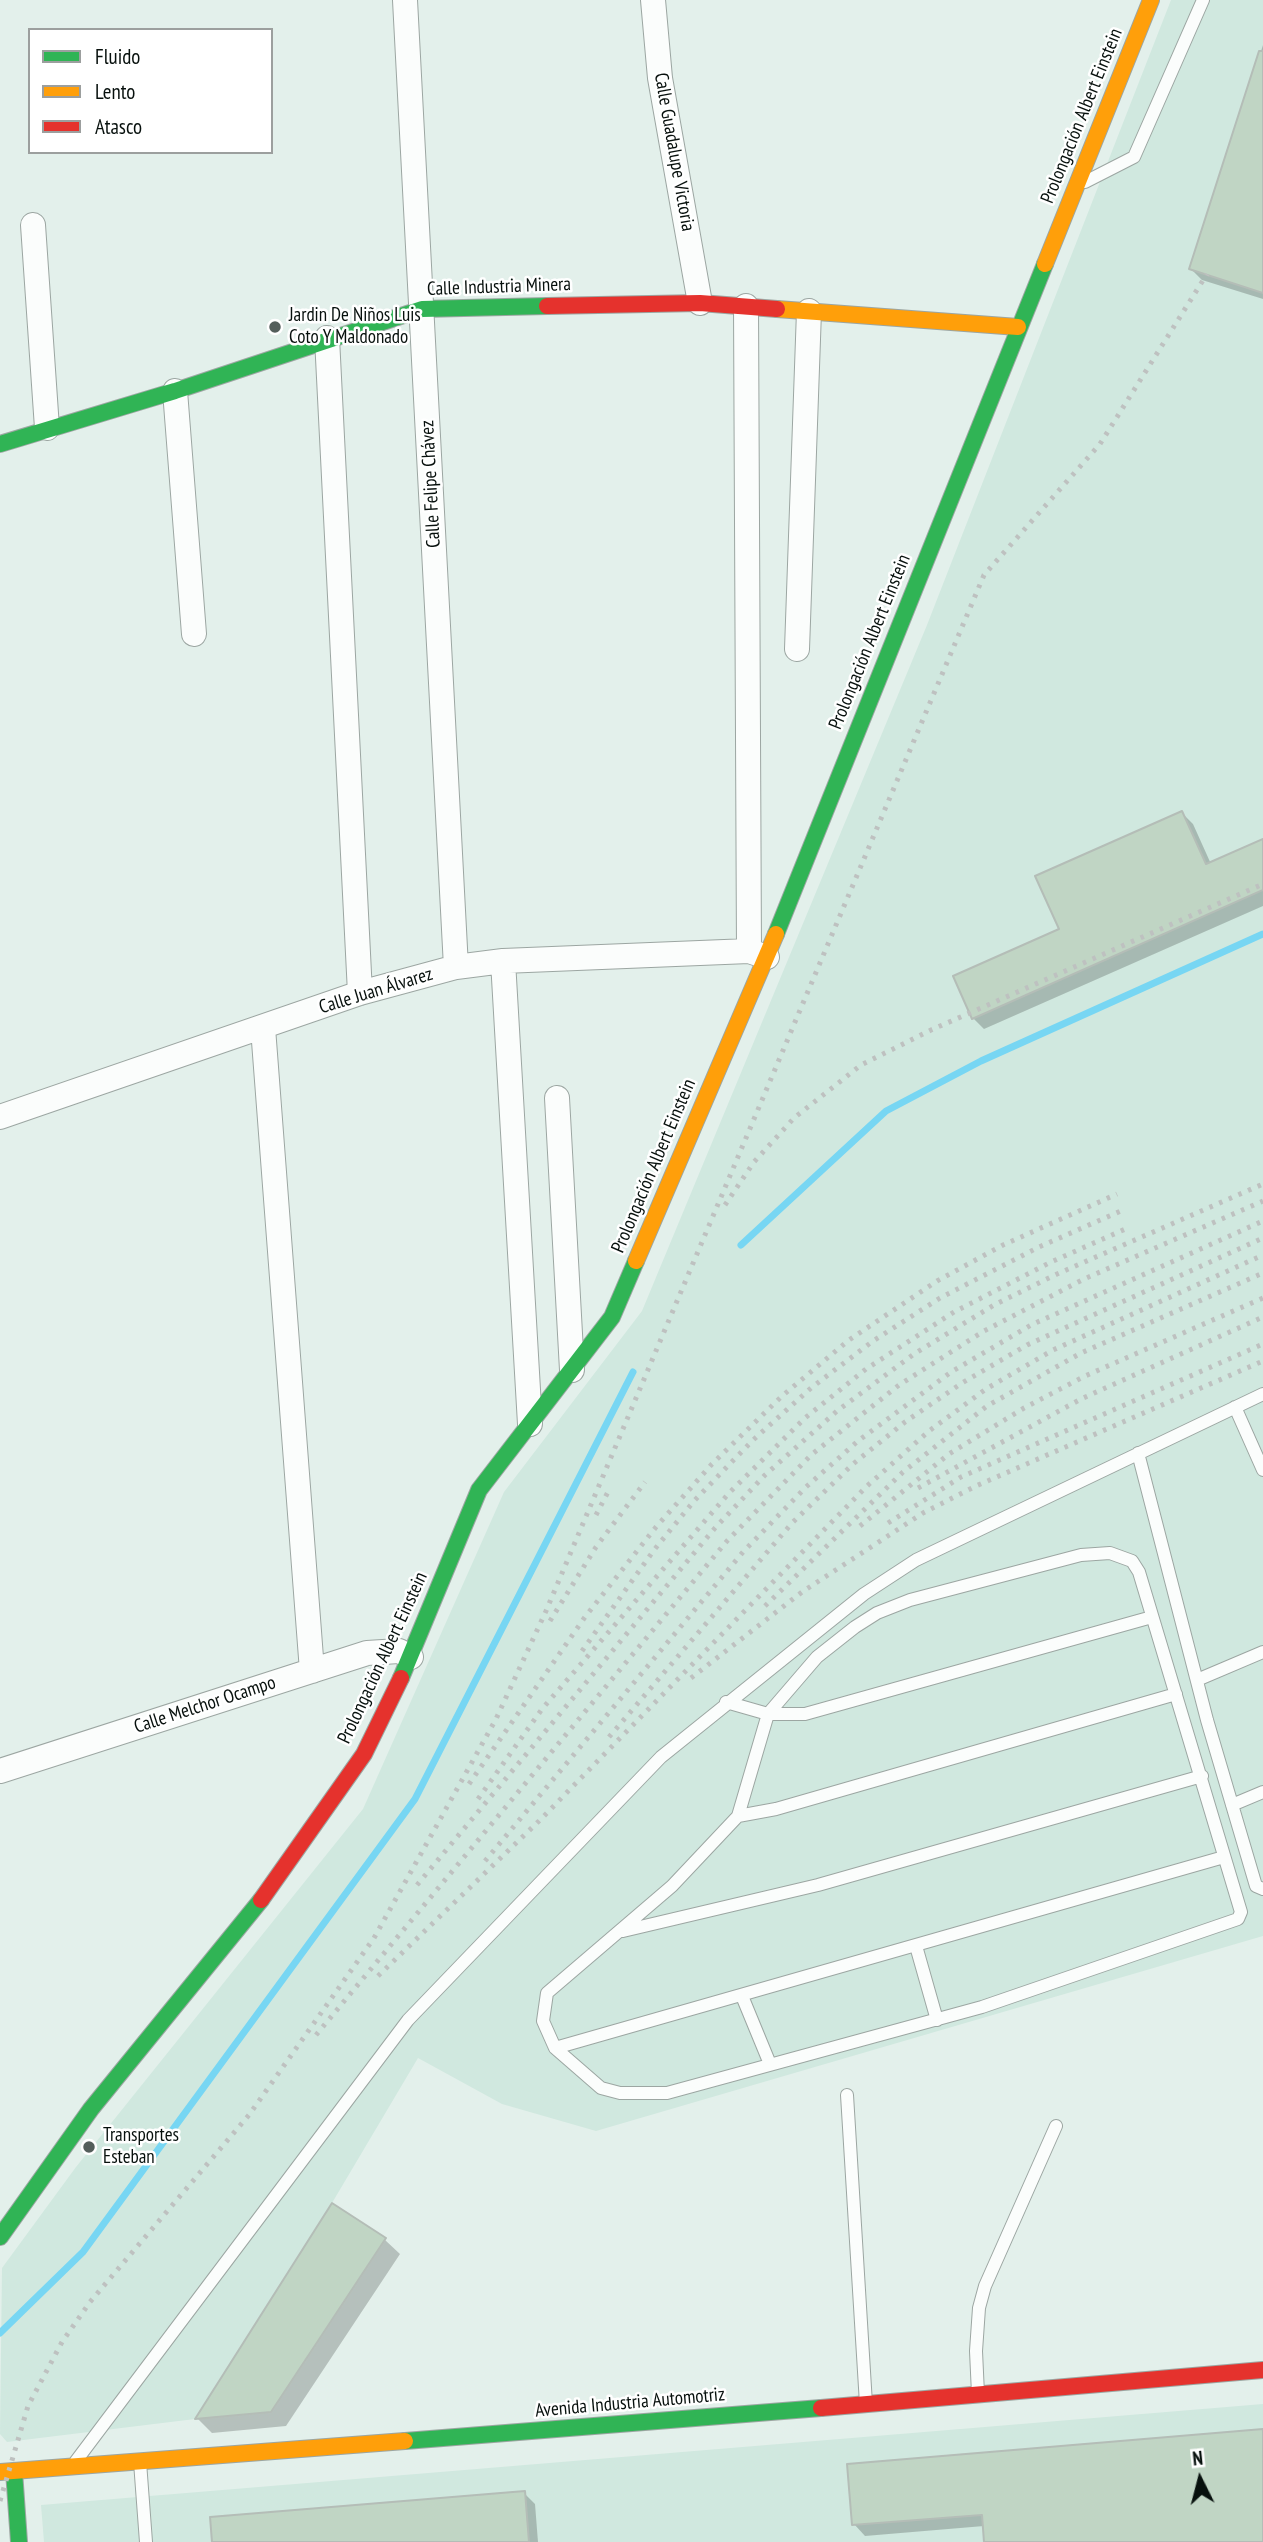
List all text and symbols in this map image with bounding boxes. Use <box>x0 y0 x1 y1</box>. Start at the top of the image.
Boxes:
street label: Prolongación Albert Einstein <box>1036 25 1128 207</box>
legend <box>28 28 273 154</box>
text: Fluido <box>95 43 140 70</box>
street label: Calle Guadalupe Victoria <box>649 71 699 233</box>
text: Lento <box>95 78 135 105</box>
text: Atasco <box>95 113 142 140</box>
street label: Calle Industria Minera <box>427 273 571 301</box>
place label: Jardin De Niños Luis Coto Y Maldonado <box>289 305 421 349</box>
marker: Jardin De Niños Luis Coto Y Maldonado <box>267 319 283 335</box>
street label: Calle Felipe Chávez <box>416 420 446 548</box>
street label: Prolongación Albert Einstein <box>824 551 916 733</box>
street label: Calle Juan Álvarez <box>316 963 436 1019</box>
street label: Prolongación Albert Einstein <box>607 1076 701 1256</box>
street label: Prolongación Albert Einstein <box>333 1569 433 1747</box>
street label: Calle Melchor Ocampo <box>131 1671 279 1739</box>
place label: Transportes Esteban <box>103 2125 179 2169</box>
marker: Transportes Esteban <box>81 2139 97 2155</box>
street label: Avenida Industria Automotriz <box>534 2383 726 2423</box>
north arrow <box>1165 2444 1235 2514</box>
text: N <box>1191 2446 1204 2471</box>

